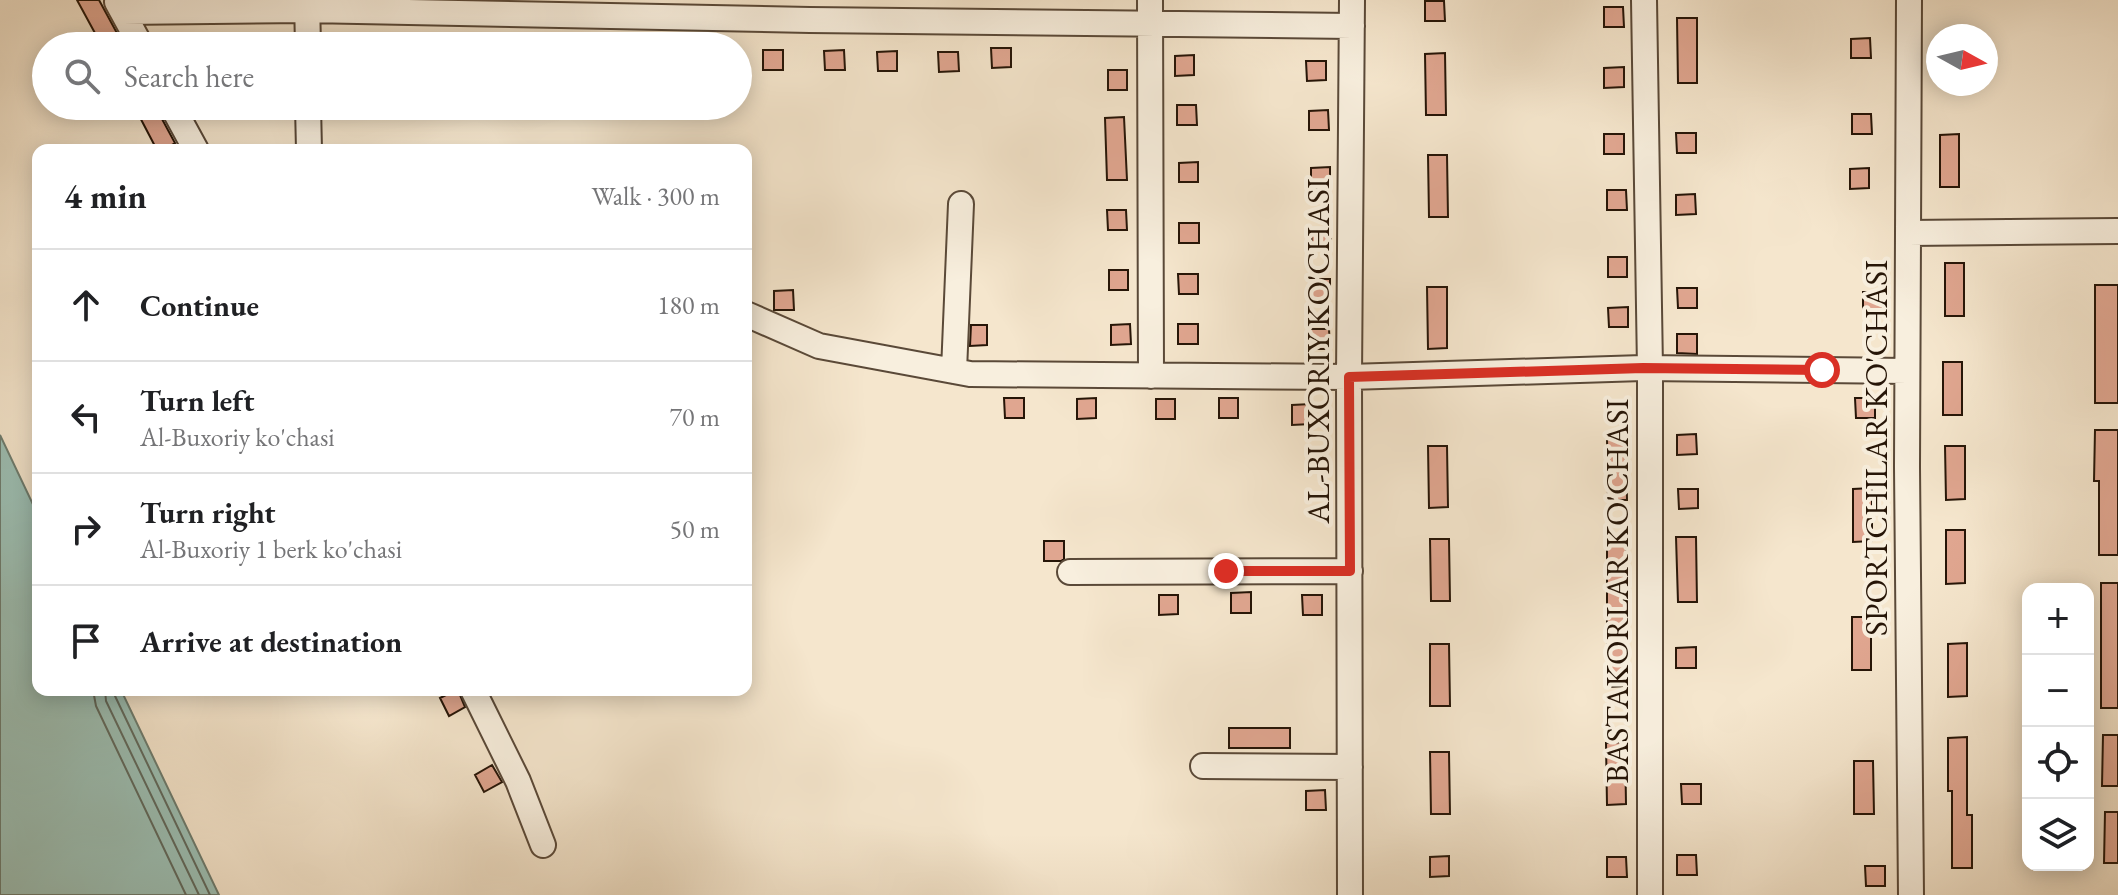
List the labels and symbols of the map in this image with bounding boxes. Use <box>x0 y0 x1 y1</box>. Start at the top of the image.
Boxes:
north arrow <box>1926 24 1998 96</box>
street label: AL-BUXORIY KO'CHASI <box>1297 178 1339 525</box>
street label: SPORTCHILAR KO'CHASI <box>1855 260 1897 636</box>
route start <box>1804 352 1840 388</box>
street label: BASTAKORLAR KO'CHASI <box>1596 398 1638 783</box>
route end <box>1208 553 1244 589</box>

